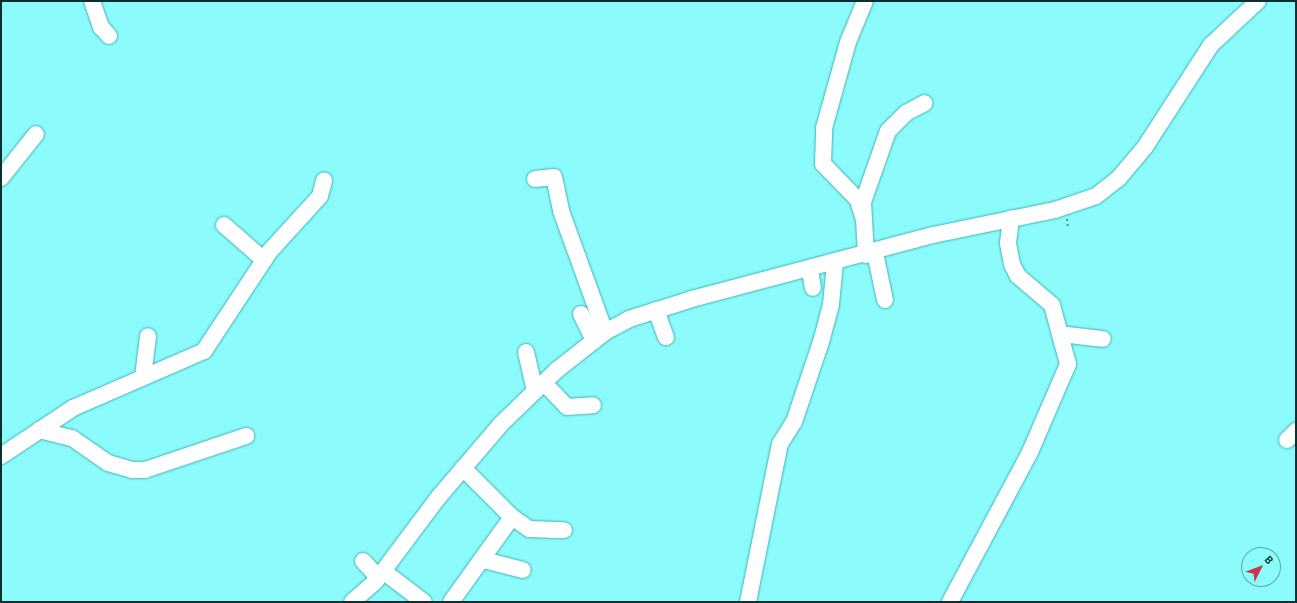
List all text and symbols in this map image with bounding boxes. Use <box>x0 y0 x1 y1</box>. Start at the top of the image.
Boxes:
north arrow <box>1241 547 1281 587</box>
text: B <box>1262 553 1277 567</box>

